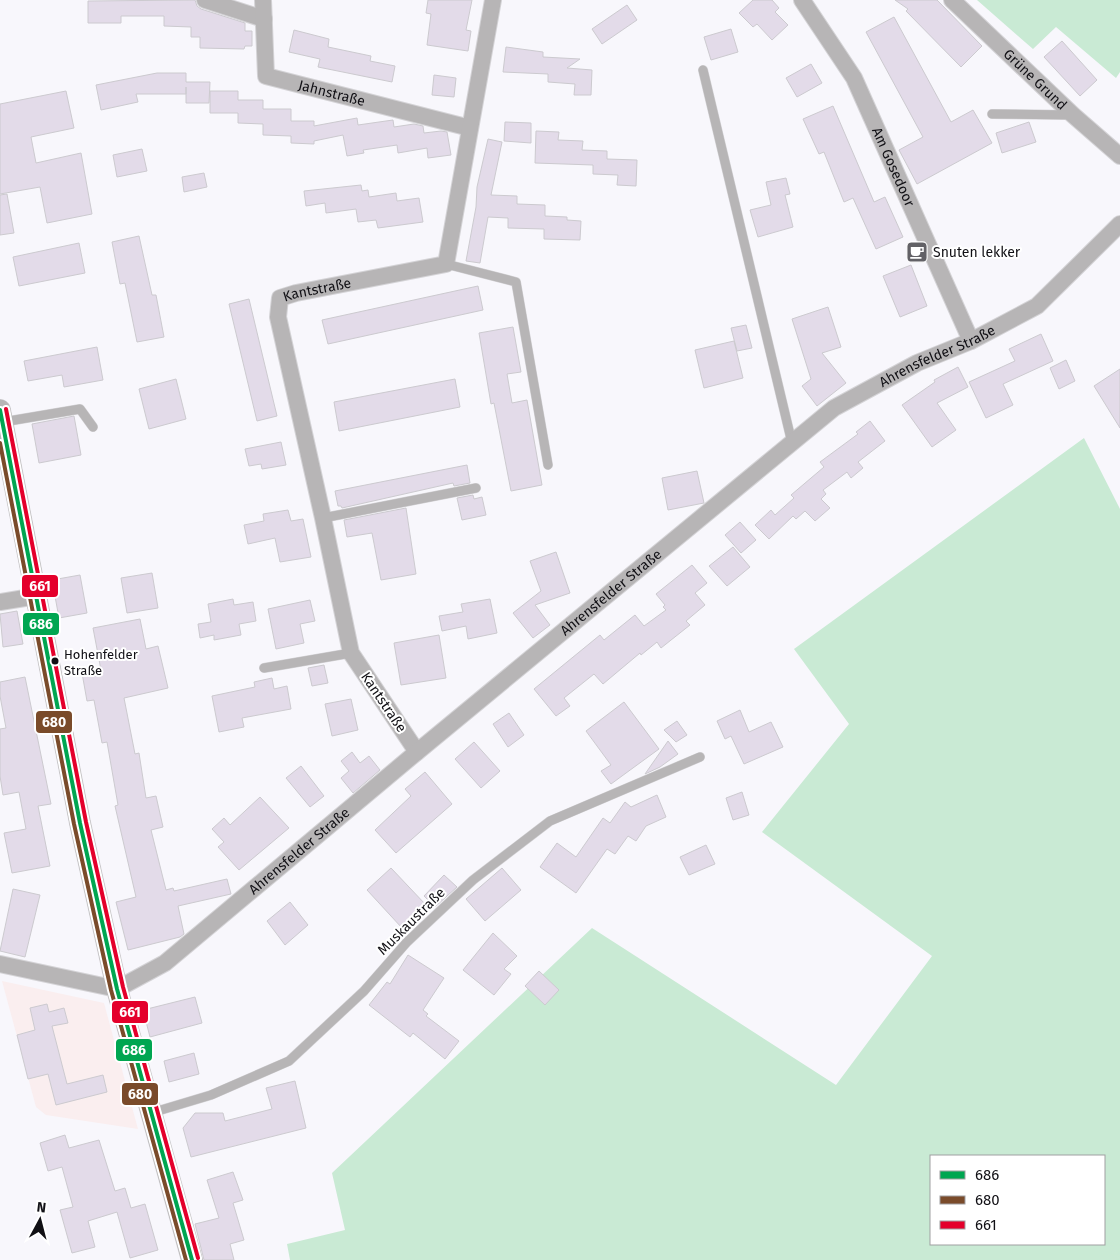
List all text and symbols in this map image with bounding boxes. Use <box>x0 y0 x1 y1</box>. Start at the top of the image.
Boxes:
street label: Grüne Grund <box>1000 46 1070 114</box>
street label: Jahnstraße <box>296 77 367 110</box>
street label: Am Gosedoor <box>868 125 918 210</box>
cafe icon: Snuten lekker <box>905 240 929 264</box>
place label: Snuten lekker <box>933 244 1021 261</box>
street label: Kantstraße <box>281 275 353 306</box>
street label: Ahrensfelder Straße <box>876 322 998 391</box>
street label: Ahrensfelder Straße <box>557 546 665 639</box>
line badge: 661 <box>21 574 59 598</box>
text: 661 <box>29 578 51 595</box>
line badge: 686 <box>22 612 60 636</box>
text: 686 <box>29 616 53 633</box>
place label: Hohenfelder Straße <box>64 647 138 678</box>
marker: Hohenfelder Straße <box>50 656 60 666</box>
street label: Kantstraße <box>357 669 410 736</box>
line badge: 680 <box>35 710 73 734</box>
text: 680 <box>42 714 66 731</box>
street label: Ahrensfelder Straße <box>245 804 353 898</box>
street label: Muskaustraße <box>374 884 449 959</box>
line badge: 661 <box>111 1000 149 1024</box>
text: 661 <box>119 1004 141 1021</box>
line badge: 686 <box>115 1038 153 1062</box>
text: 686 <box>122 1042 146 1059</box>
line badge: 680 <box>121 1082 159 1106</box>
text: 680 <box>128 1086 152 1103</box>
legend <box>930 1155 1105 1245</box>
text: 686 <box>975 1166 999 1184</box>
text: 680 <box>975 1191 1000 1209</box>
north arrow <box>15 1195 65 1245</box>
text: N <box>36 1199 47 1217</box>
text: 661 <box>975 1216 997 1234</box>

